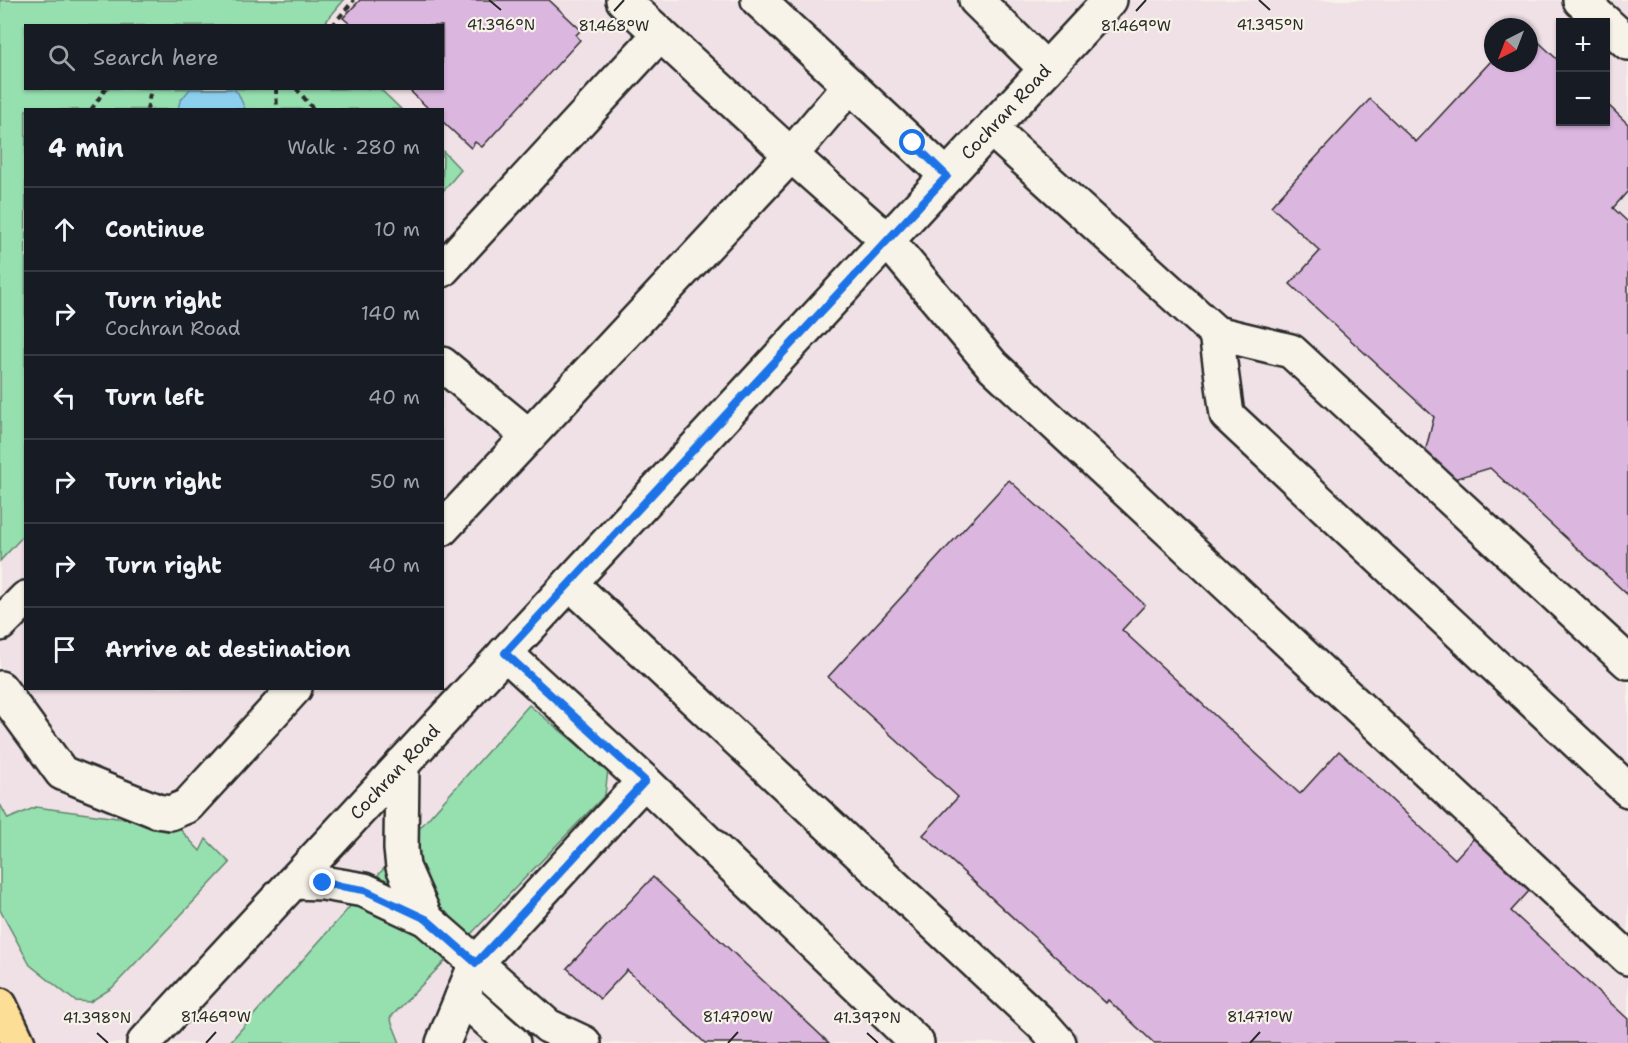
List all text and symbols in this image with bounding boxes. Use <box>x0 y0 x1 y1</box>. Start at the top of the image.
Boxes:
text: 41.396°N <box>467 15 535 35</box>
text: 41.395°N <box>1236 15 1304 35</box>
text: 81.468°W <box>579 16 649 36</box>
text: 81.469°W <box>1101 16 1171 36</box>
north arrow <box>1484 18 1538 72</box>
map controls <box>1556 18 1610 126</box>
button: + <box>1556 18 1610 72</box>
search box <box>24 24 444 90</box>
icon: search <box>45 41 78 74</box>
text: Search here <box>93 43 219 72</box>
street label: Cochran Road <box>956 59 1056 165</box>
button: − <box>1556 72 1610 126</box>
route start <box>899 129 925 155</box>
text: 4 min <box>48 130 124 165</box>
text: Walk · 280 m <box>287 134 420 160</box>
icon: ahead <box>48 213 81 246</box>
text: Continue <box>105 215 205 244</box>
text: 10 m <box>374 216 420 242</box>
text: Turn right <box>105 286 222 315</box>
icon: right <box>48 297 81 330</box>
text: 140 m <box>361 300 420 326</box>
text: Cochran Road <box>105 315 241 341</box>
icon: left <box>48 381 81 414</box>
text: Turn left <box>105 383 204 412</box>
text: 40 m <box>368 384 420 410</box>
icon: right <box>48 465 81 498</box>
text: Turn right <box>105 467 222 496</box>
text: 50 m <box>370 468 420 494</box>
icon: right <box>48 549 81 582</box>
text: Turn right <box>105 551 222 580</box>
text: 40 m <box>368 552 420 578</box>
icon: arrive <box>48 633 81 666</box>
text: Arrive at destination <box>105 635 351 664</box>
street label: Cochran Road <box>345 719 445 825</box>
route end <box>309 869 335 895</box>
text: 81.469°W <box>181 1007 251 1027</box>
text: 81.470°W <box>703 1007 773 1027</box>
text: 81.471°W <box>1227 1007 1293 1027</box>
text: 41.398°N <box>63 1008 131 1028</box>
text: 41.397°N <box>833 1008 901 1028</box>

